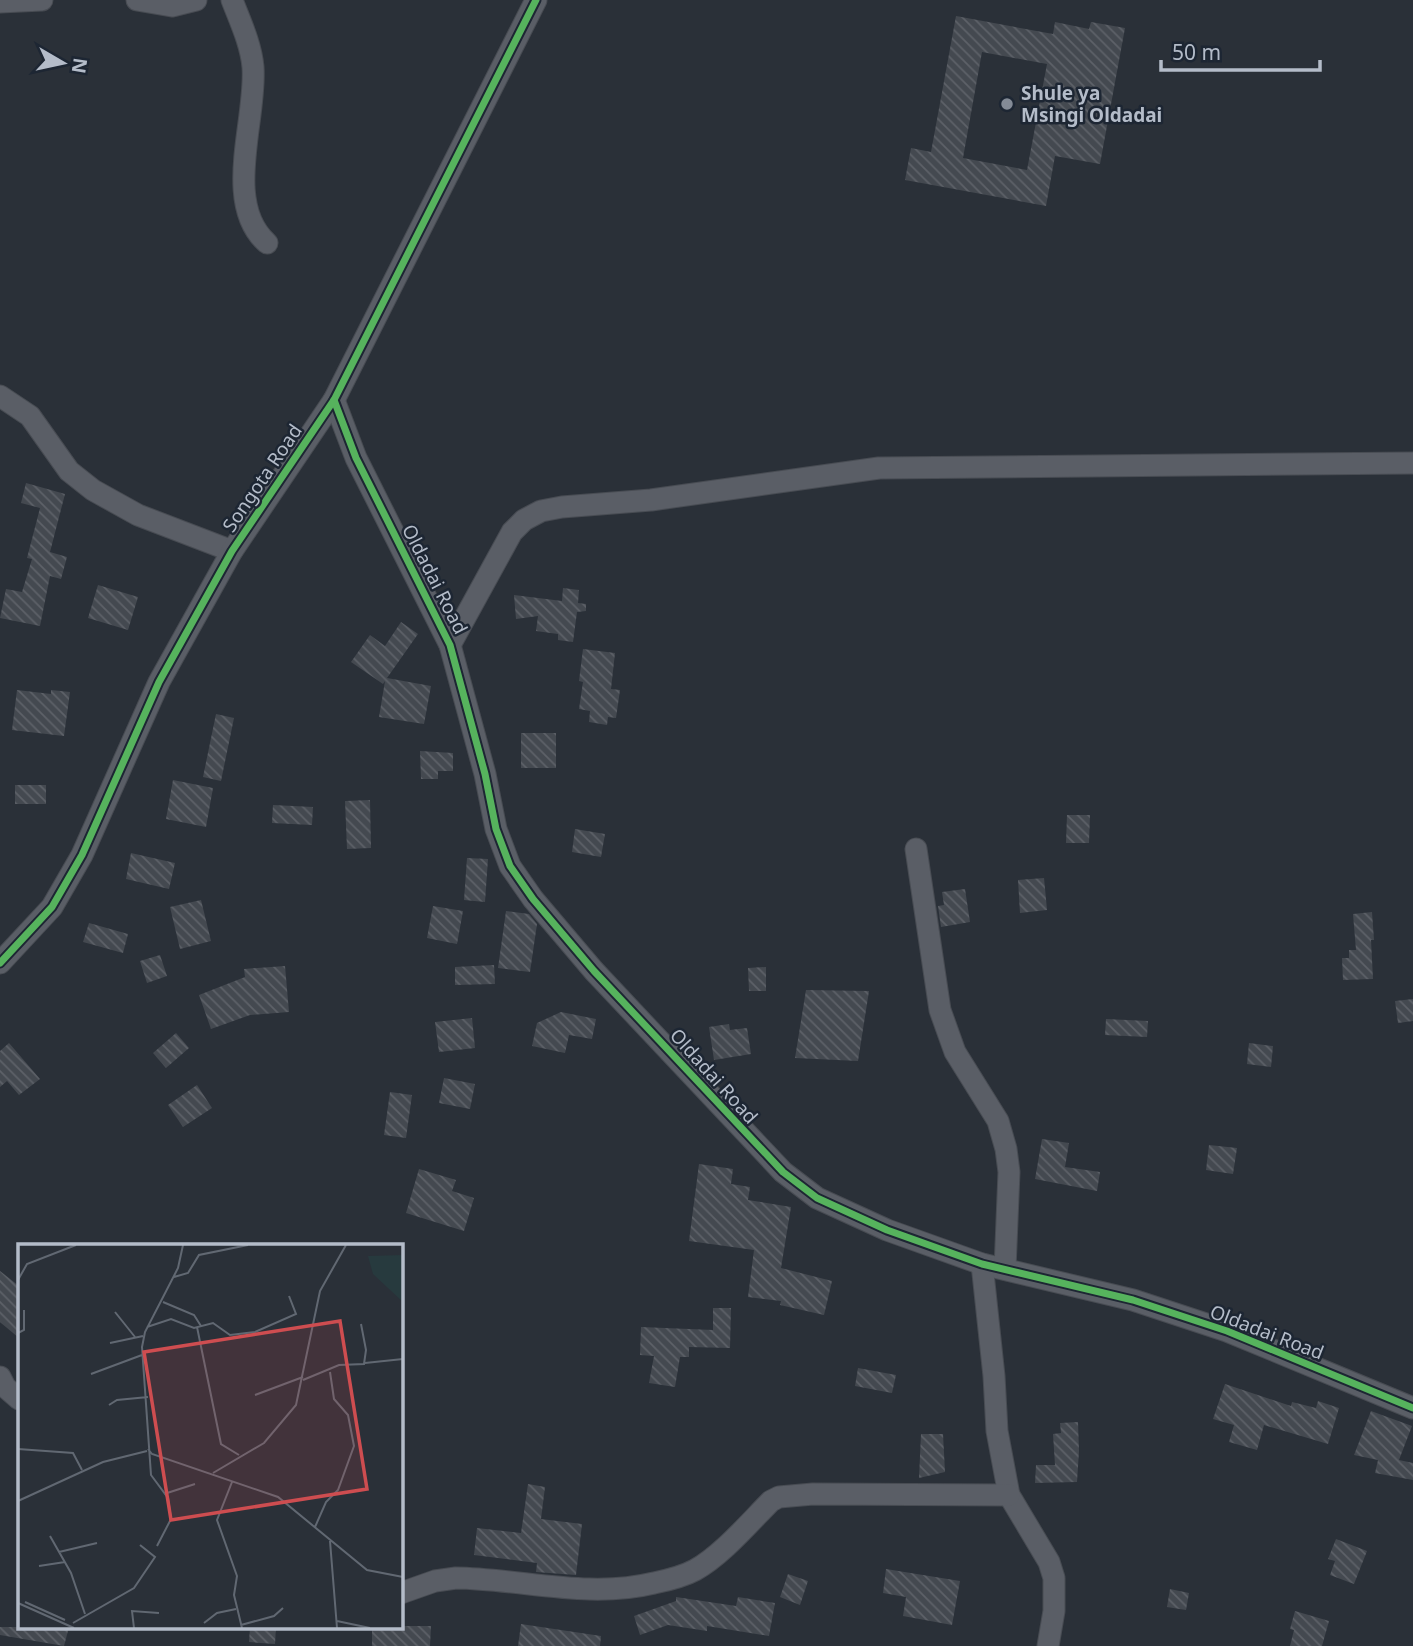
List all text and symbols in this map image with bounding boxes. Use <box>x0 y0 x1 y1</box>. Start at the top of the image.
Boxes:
north arrow <box>28 28 98 98</box>
scale bar <box>1161 28 1320 72</box>
text: 50 m <box>1172 38 1221 66</box>
text: N <box>66 56 94 75</box>
place label: Shule ya Msingi Oldadai <box>1021 80 1162 128</box>
marker: Shule ya Msingi Oldadai <box>999 96 1015 112</box>
street label: Songota Road <box>216 419 308 537</box>
street label: Oldadai Road <box>396 520 474 638</box>
street label: Oldadai Road <box>664 1023 764 1129</box>
inset map <box>18 1244 402 1628</box>
street label: Oldadai Road <box>1206 1298 1328 1366</box>

